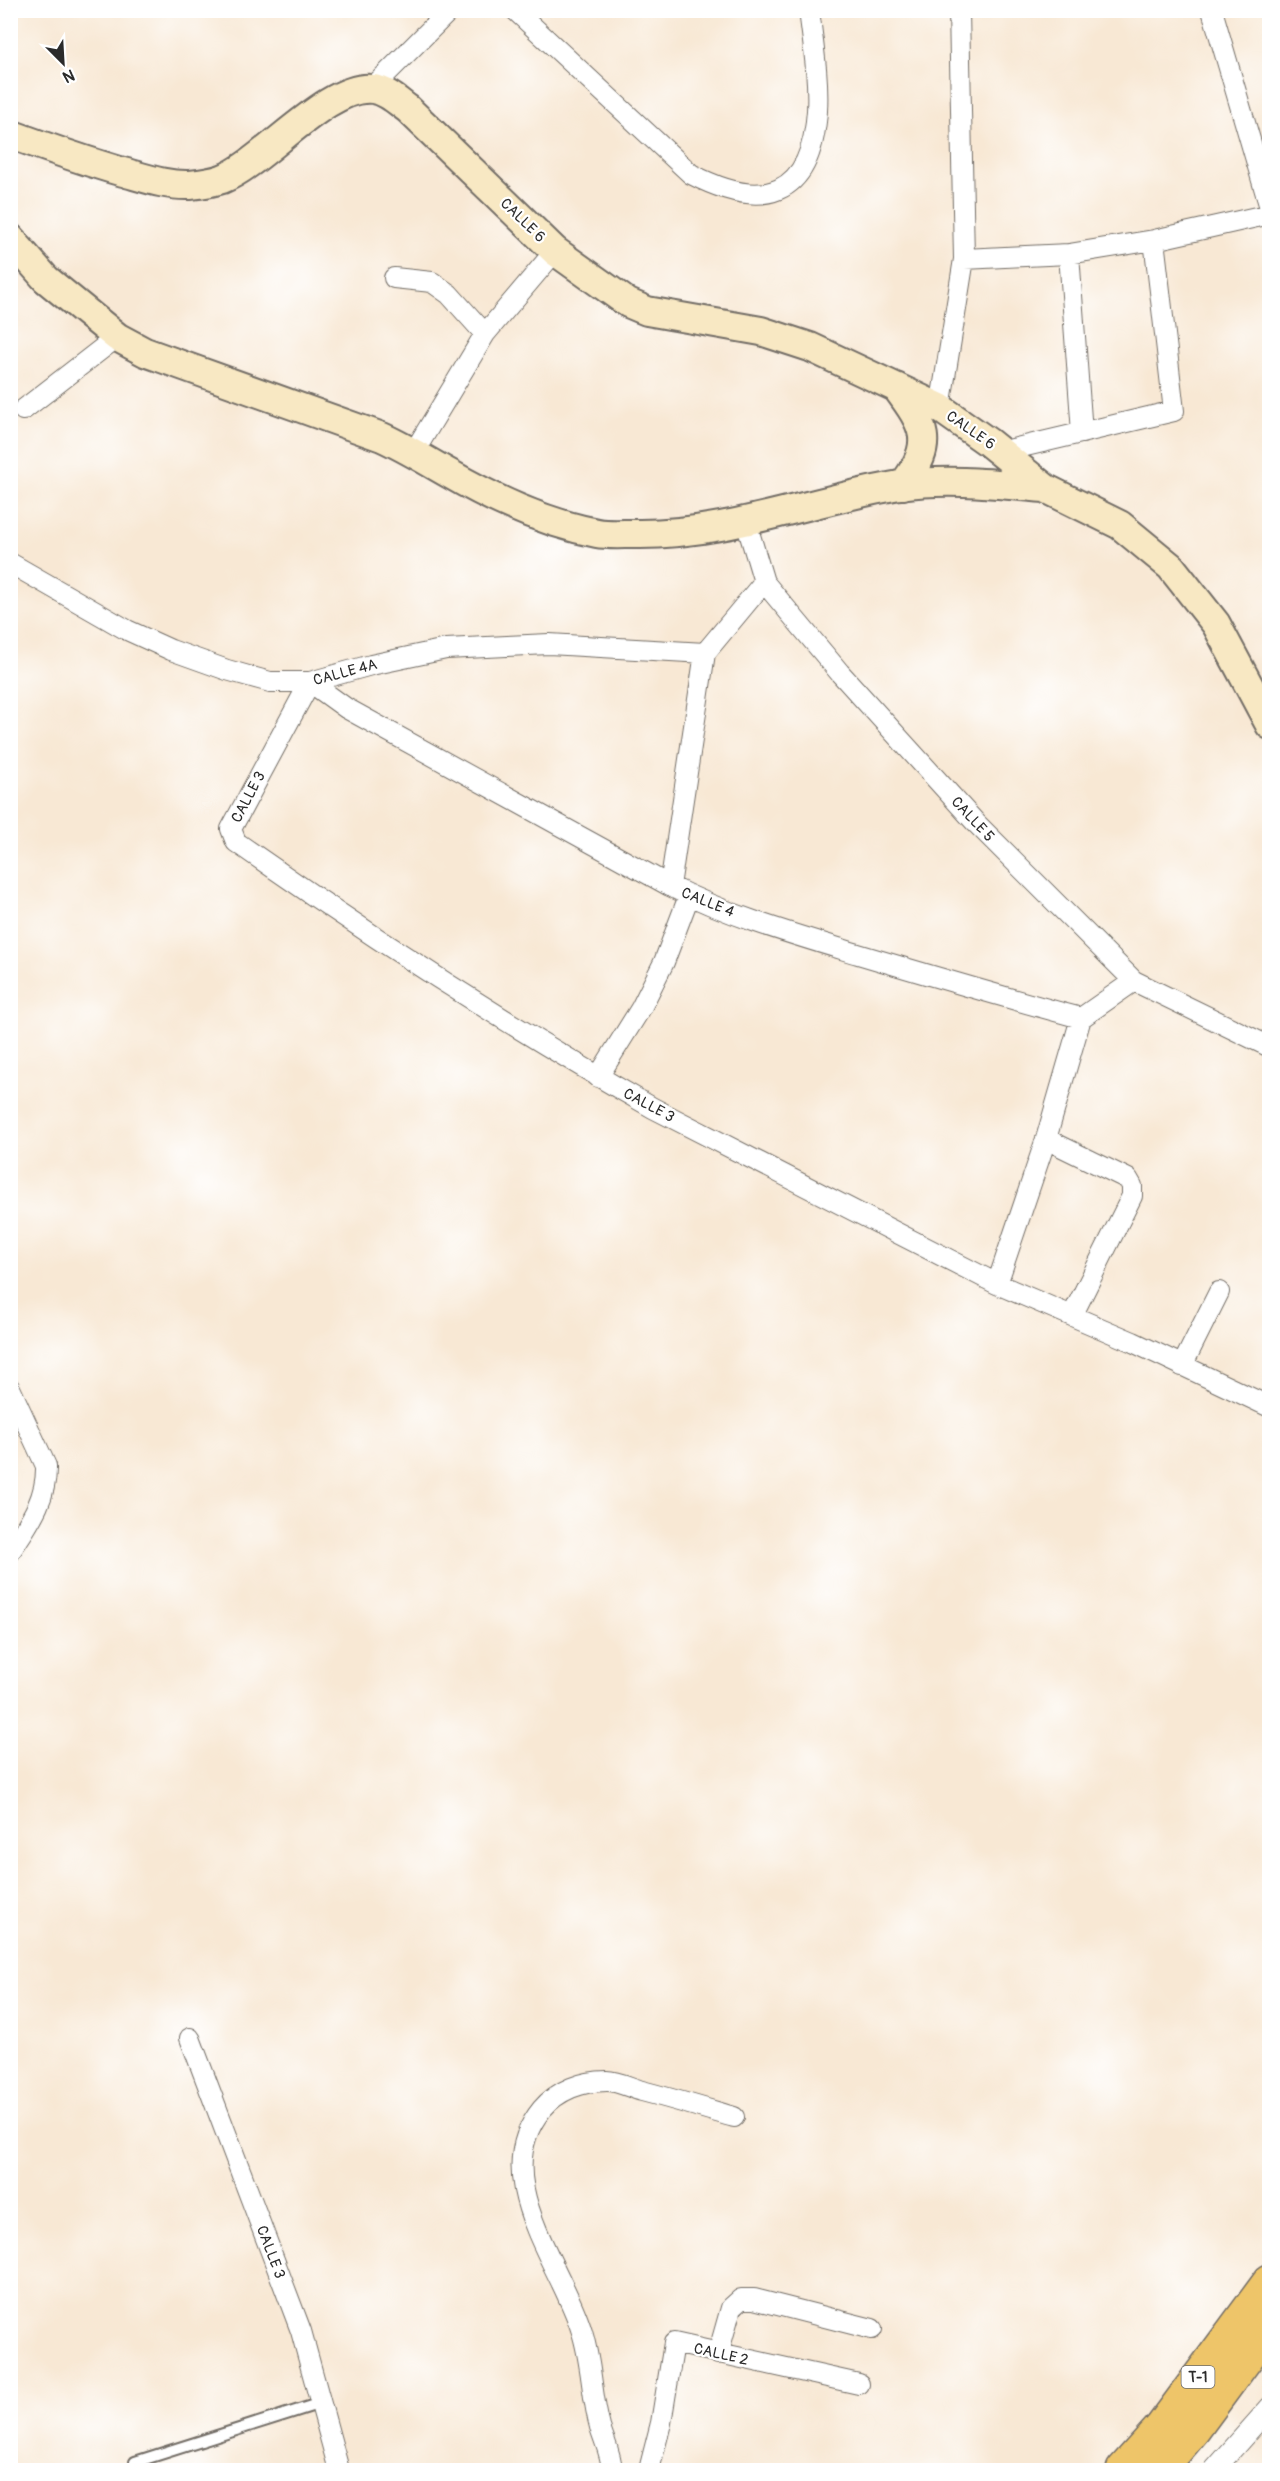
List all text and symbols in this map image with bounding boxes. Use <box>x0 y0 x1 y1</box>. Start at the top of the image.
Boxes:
north arrow <box>33 33 93 93</box>
text: N <box>60 64 78 87</box>
street label: CALLE 6 <box>496 194 549 247</box>
street label: CALLE 6 <box>942 407 999 454</box>
street label: CALLE 4A <box>311 655 379 690</box>
street label: CALLE 3 <box>227 768 270 826</box>
street label: CALLE 5 <box>947 793 998 846</box>
street label: CALLE 4 <box>678 883 737 922</box>
street label: CALLE 3 <box>620 1084 678 1127</box>
street label: CALLE 3 <box>252 2223 289 2281</box>
street label: CALLE 2 <box>692 2339 750 2370</box>
road number: T-1 <box>1182 2366 1214 2388</box>

